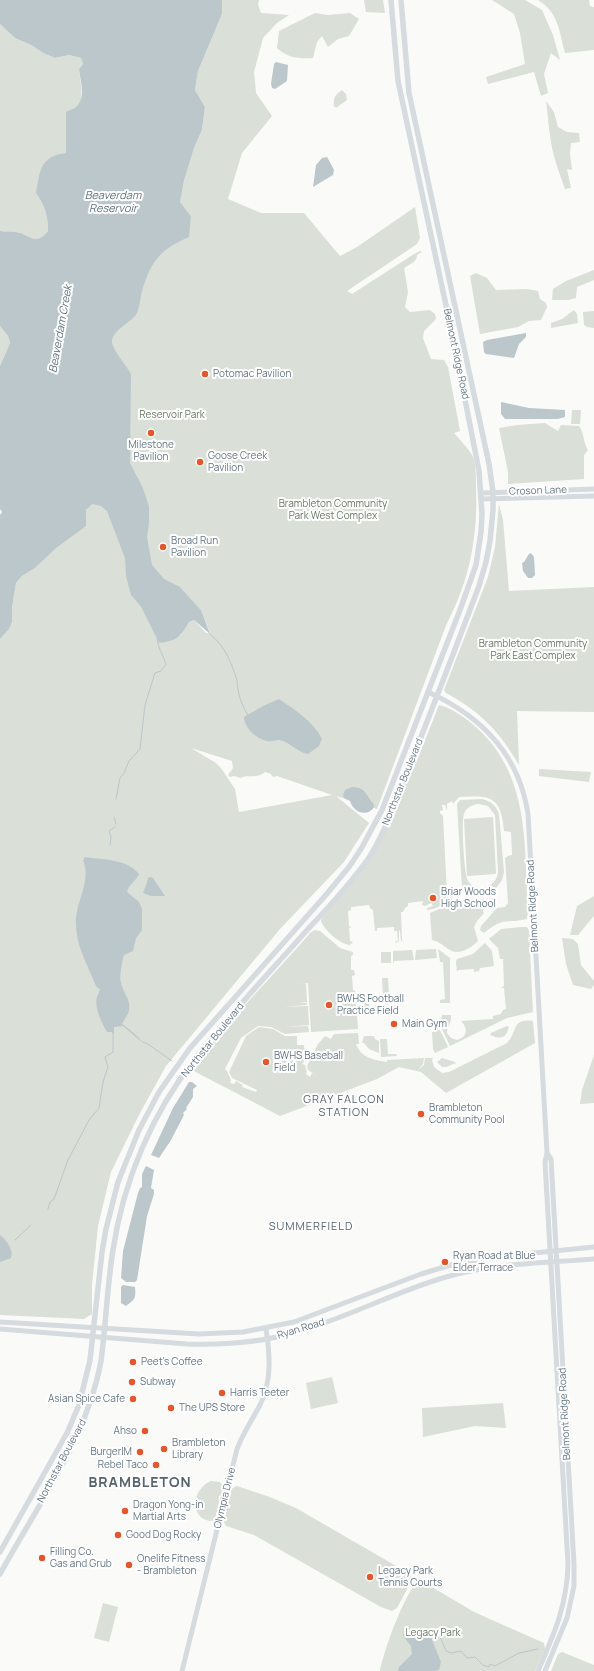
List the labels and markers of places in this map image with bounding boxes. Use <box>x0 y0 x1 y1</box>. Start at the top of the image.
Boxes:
place label: Potomac Pavilion <box>213 368 291 380</box>
marker: Potomac Pavilion <box>200 369 210 379</box>
marker: Milestone Pavilion <box>146 428 156 438</box>
place label: Milestone Pavilion <box>128 439 174 462</box>
place label: Goose Creek Pavilion <box>208 450 267 474</box>
marker: Goose Creek Pavilion <box>195 457 205 467</box>
place label: Broad Run Pavilion <box>171 535 218 558</box>
marker: Broad Run Pavilion <box>158 542 168 552</box>
place label: Briar Woods High School <box>441 886 496 910</box>
marker: Briar Woods High School <box>428 893 438 903</box>
place label: BWHS Football Practice Field <box>337 993 404 1016</box>
marker: BWHS Football Practice Field <box>324 1000 334 1010</box>
place label: Main Gym <box>402 1018 447 1030</box>
marker: Main Gym <box>389 1019 399 1029</box>
place label: BWHS Baseball Field <box>274 1050 343 1074</box>
marker: BWHS Baseball Field <box>261 1057 271 1067</box>
place label: Brambleton Community Pool <box>429 1102 505 1126</box>
marker: Brambleton Community Pool <box>416 1109 426 1119</box>
place label: Ryan Road at Blue Elder Terrace <box>453 1250 535 1274</box>
marker: Ryan Road at Blue Elder Terrace <box>440 1257 450 1267</box>
place label: Peet's Coffee <box>141 1356 202 1368</box>
marker: Peet's Coffee <box>128 1357 138 1367</box>
place label: Subway <box>140 1376 176 1388</box>
marker: Subway <box>127 1377 137 1387</box>
place label: Harris Teeter <box>230 1387 289 1399</box>
marker: Harris Teeter <box>217 1388 227 1398</box>
place label: Asian Spice Cafe <box>48 1393 125 1405</box>
marker: Asian Spice Cafe <box>128 1394 138 1404</box>
place label: The UPS Store <box>179 1402 245 1414</box>
marker: The UPS Store <box>166 1403 176 1413</box>
place label: Ahso <box>114 1425 137 1437</box>
marker: Ahso <box>140 1426 150 1436</box>
place label: Brambleton Library <box>172 1437 225 1460</box>
marker: Brambleton Library <box>159 1444 169 1454</box>
place label: BurgerIM <box>90 1446 132 1458</box>
marker: BurgerIM <box>135 1447 145 1457</box>
place label: Rebel Taco <box>98 1459 148 1471</box>
marker: Rebel Taco <box>151 1460 161 1470</box>
place label: Dragon Yong-in Martial Arts <box>133 1499 203 1522</box>
marker: Dragon Yong-in Martial Arts <box>120 1506 130 1516</box>
place label: Good Dog Rocky <box>126 1529 201 1541</box>
marker: Good Dog Rocky <box>113 1530 123 1540</box>
place label: Filling Co. Gas and Grub <box>50 1546 112 1570</box>
marker: Filling Co. Gas and Grub <box>37 1553 47 1563</box>
place label: Onelife Fitness - Brambleton <box>137 1553 205 1576</box>
marker: Onelife Fitness - Brambleton <box>124 1560 134 1570</box>
place label: Legacy Park Tennis Courts <box>378 1565 442 1588</box>
marker: Legacy Park Tennis Courts <box>365 1572 375 1582</box>

